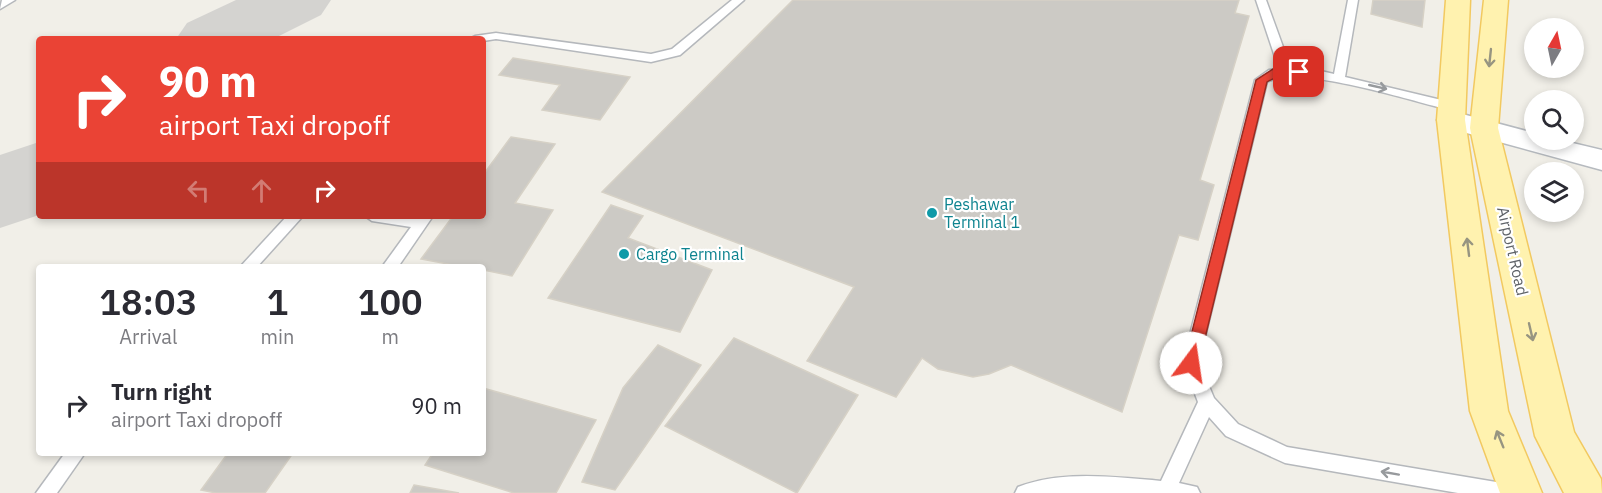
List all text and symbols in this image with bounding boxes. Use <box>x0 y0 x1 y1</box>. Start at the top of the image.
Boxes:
north arrow <box>1524 18 1584 78</box>
map controls <box>1524 18 1584 222</box>
pin <box>1273 46 1324 97</box>
one-way arrow <box>1484 48 1495 68</box>
text: 90 m <box>159 54 257 109</box>
icon: arrive <box>1282 55 1315 88</box>
icon: right <box>60 60 138 138</box>
one-way arrow <box>1369 82 1388 94</box>
button: search <box>1524 90 1584 150</box>
text: airport Taxi dropoff <box>159 107 390 142</box>
button: layers <box>1524 162 1584 222</box>
icon: left <box>182 174 215 207</box>
icon: ahead <box>245 174 278 207</box>
icon: right <box>308 174 341 207</box>
place label: Peshawar Terminal 1 <box>944 194 1020 232</box>
street label: Airport Road <box>1493 205 1533 297</box>
marker: Peshawar Terminal 1 <box>925 206 939 220</box>
one-way arrow <box>1462 238 1473 258</box>
place label: Cargo Terminal <box>636 244 744 264</box>
marker: Cargo Terminal <box>617 247 631 261</box>
text: 18:03 <box>99 278 197 325</box>
text: 1 <box>267 278 288 325</box>
text: 100 <box>358 278 423 325</box>
one-way arrow <box>1526 322 1538 341</box>
text: Arrival <box>119 323 177 350</box>
text: min <box>261 323 294 350</box>
text: m <box>381 323 399 350</box>
position arrow <box>1159 331 1223 395</box>
text: Turn right <box>111 377 212 406</box>
icon: right <box>60 389 93 422</box>
text: 90 m <box>411 391 462 420</box>
text: airport Taxi dropoff <box>111 406 282 433</box>
one-way arrow <box>1494 430 1505 448</box>
one-way arrow <box>1381 467 1400 478</box>

